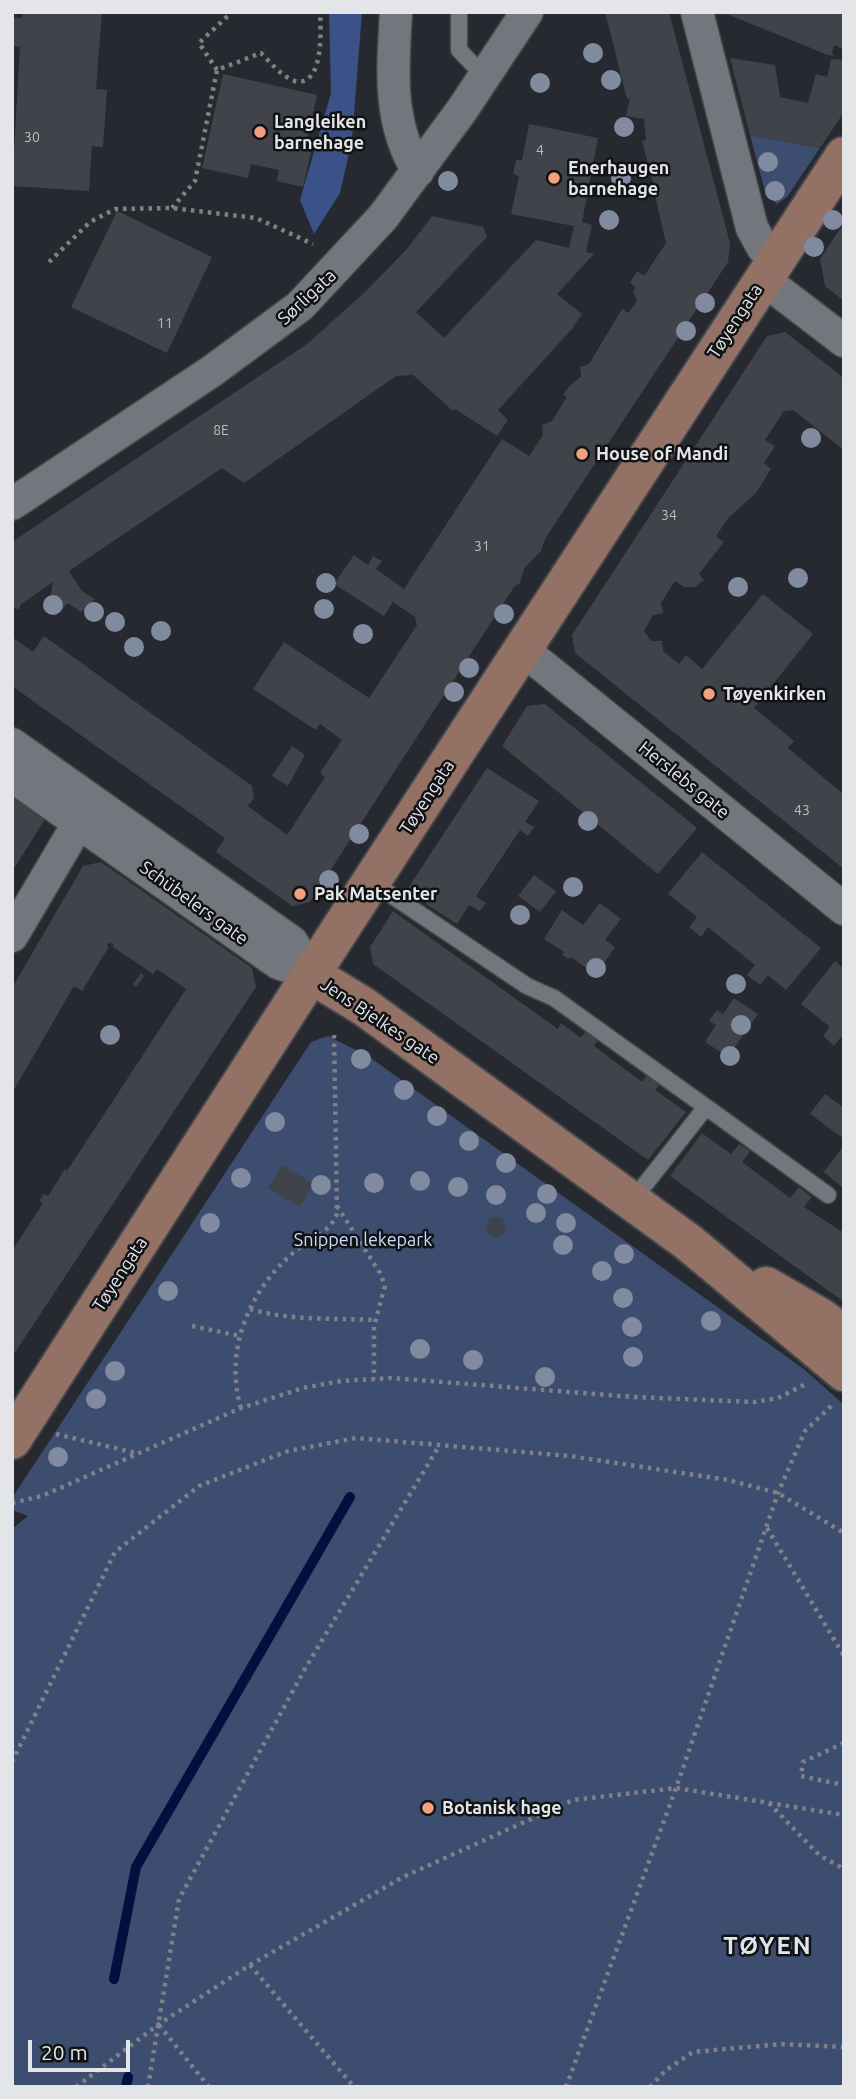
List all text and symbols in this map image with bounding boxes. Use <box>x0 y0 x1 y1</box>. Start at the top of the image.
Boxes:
place label: Langleiken barnehage <box>274 111 366 154</box>
marker: Langleiken barnehage <box>252 124 268 140</box>
house number: 30 <box>24 129 40 145</box>
house number: 4 <box>536 142 544 158</box>
place label: Enerhaugen barnehage <box>568 157 669 200</box>
marker: Enerhaugen barnehage <box>546 170 562 186</box>
street label: Sørligata <box>273 265 341 329</box>
street label: Tøyengata <box>703 280 767 362</box>
house number: 11 <box>157 315 173 331</box>
house number: 8E <box>213 422 229 438</box>
place label: House of Mandi <box>596 443 728 465</box>
marker: House of Mandi <box>574 446 590 462</box>
house number: 34 <box>661 507 677 523</box>
house number: 31 <box>474 538 490 554</box>
place label: Tøyenkirken <box>723 683 826 705</box>
marker: Tøyenkirken <box>701 686 717 702</box>
street label: Herslebs gate <box>634 737 734 823</box>
street label: Tøyengata <box>395 756 459 838</box>
house number: 43 <box>794 802 810 818</box>
street label: Schübelers gate <box>136 856 252 950</box>
place label: Pak Matsenter <box>314 883 437 905</box>
marker: Pak Matsenter <box>292 886 308 902</box>
street label: Jens Bjelkes gate <box>316 973 444 1069</box>
park label: Snippen lekepark <box>294 1229 432 1251</box>
street label: Tøyengata <box>88 1233 152 1315</box>
place label: Botanisk hage <box>442 1797 562 1819</box>
marker: Botanisk hage <box>420 1800 436 1816</box>
district label: TØYEN <box>724 1932 812 1960</box>
scale bar <box>32 2025 133 2070</box>
text: 20 m <box>41 2040 88 2064</box>

